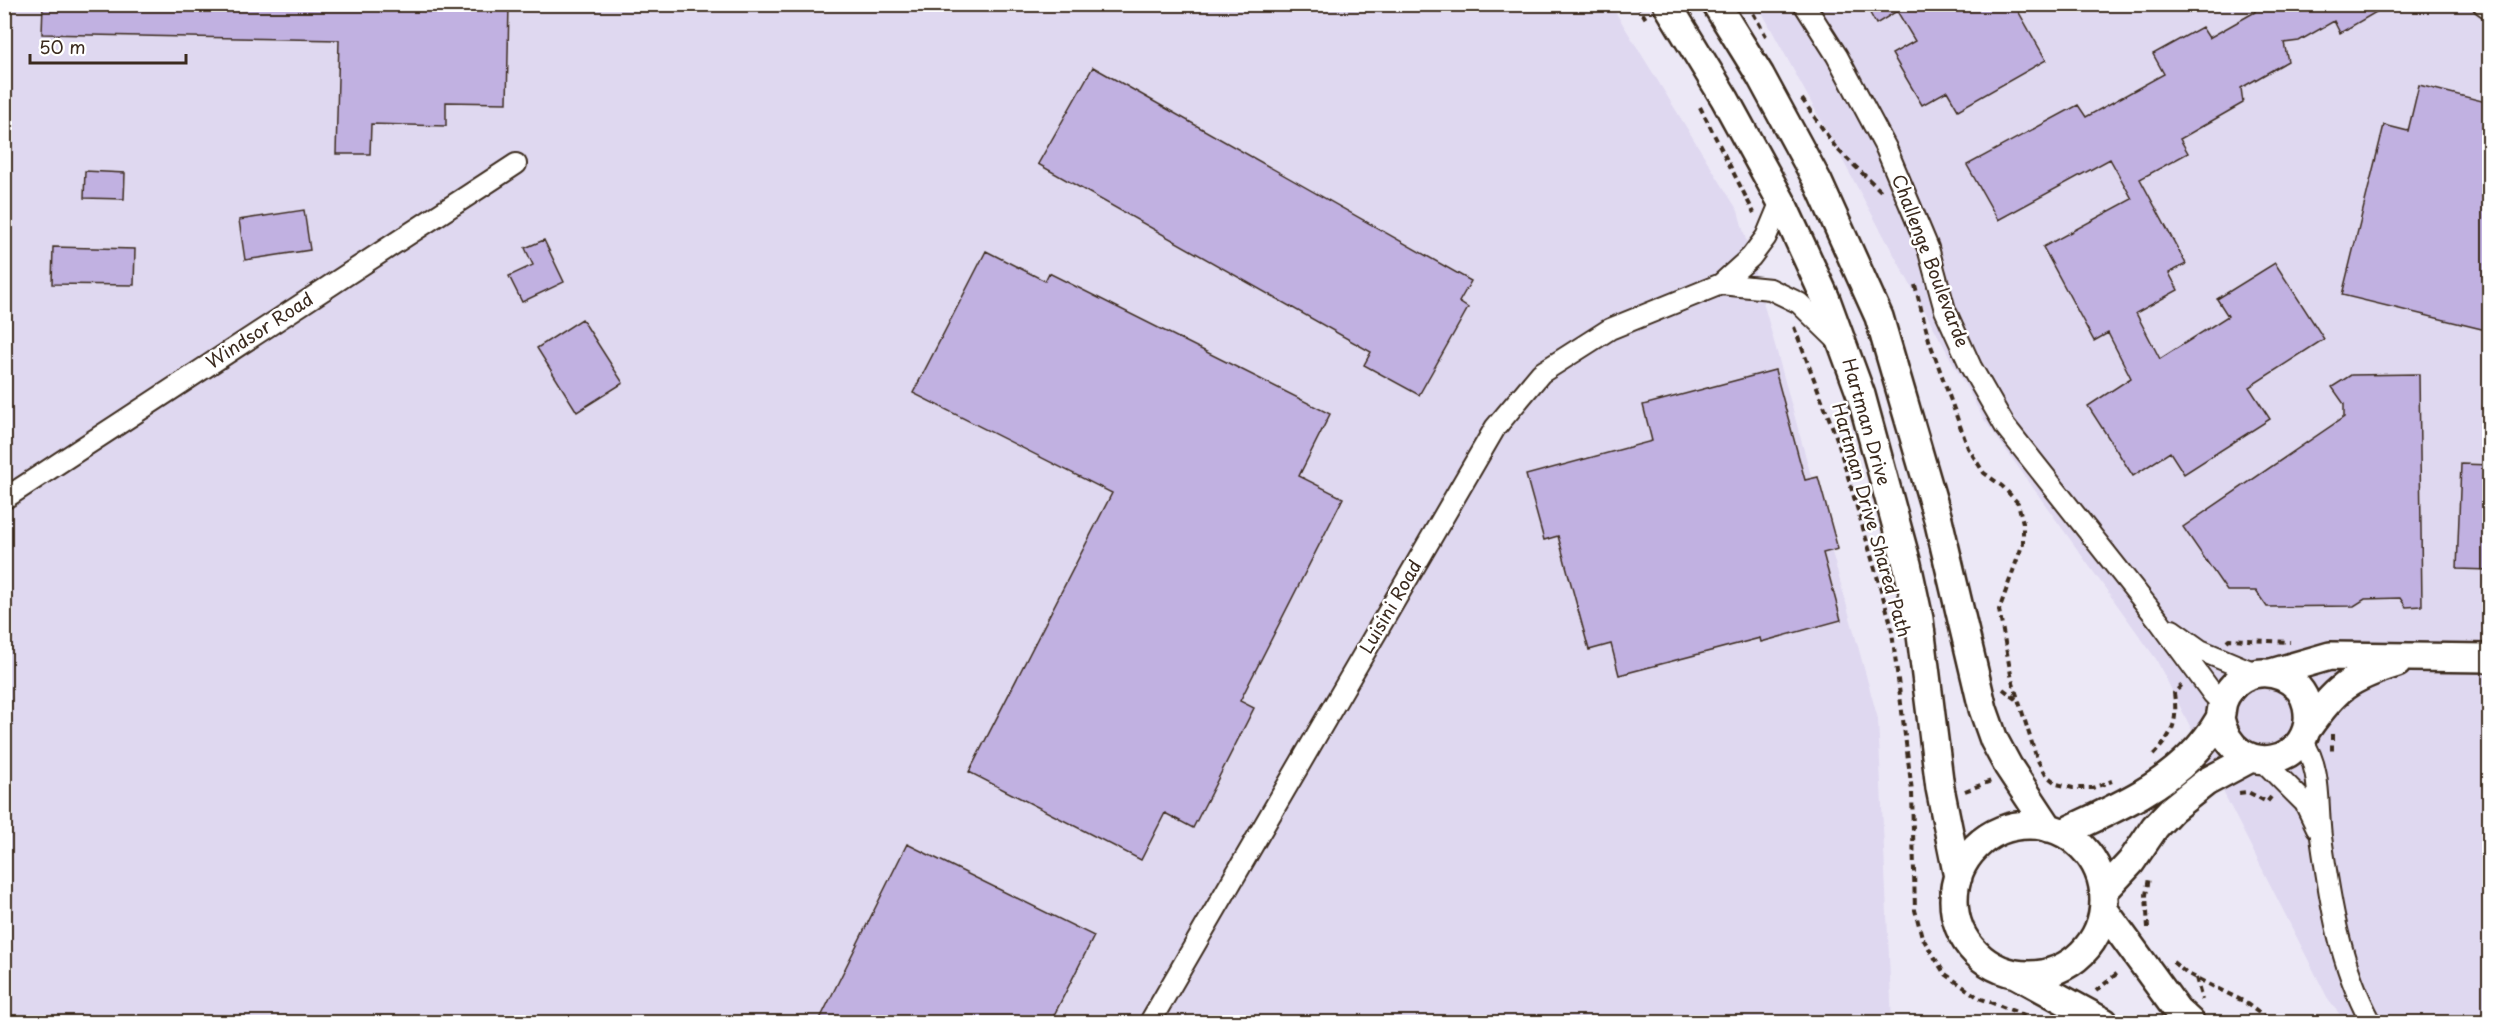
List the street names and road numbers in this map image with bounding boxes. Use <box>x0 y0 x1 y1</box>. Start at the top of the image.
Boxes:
street label: Challenge Boulevarde <box>1886 170 1977 351</box>
street label: Windsor Road <box>200 285 318 375</box>
street label: Hartman Drive <box>1836 355 1899 488</box>
street label: Hartman Drive Shared Path <box>1826 399 1919 640</box>
street label: Luisini Road <box>1352 554 1427 658</box>

